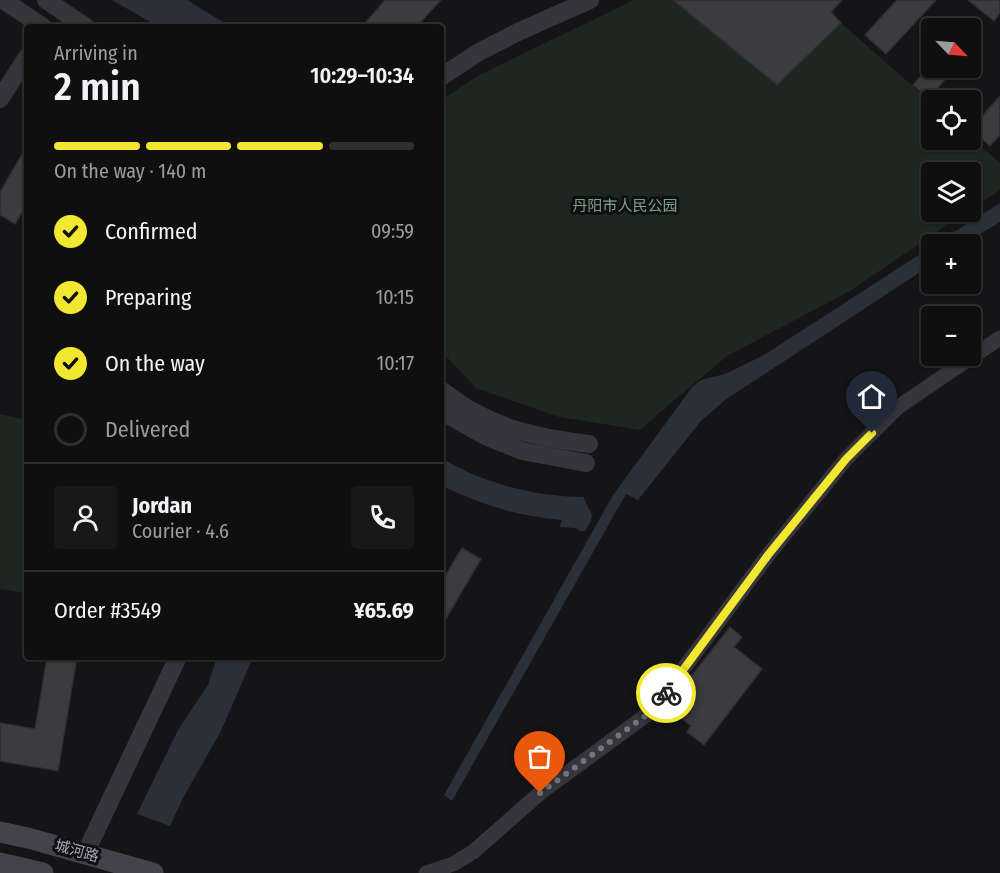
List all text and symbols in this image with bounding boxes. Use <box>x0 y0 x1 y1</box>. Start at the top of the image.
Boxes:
north arrow <box>921 18 981 78</box>
map controls <box>921 18 981 366</box>
text: Arriving in <box>54 41 138 65</box>
text: 10:29–10:34 <box>310 62 414 89</box>
text: 2 min <box>54 64 141 110</box>
button: locate <box>921 90 981 150</box>
text: On the way · 140 m <box>54 159 206 183</box>
button: layers <box>921 162 981 222</box>
park label: 丹阳市人民公园 <box>572 197 678 215</box>
icon: check <box>54 215 87 248</box>
text: Confirmed <box>105 218 198 245</box>
text: 09:59 <box>371 219 414 243</box>
button: + <box>921 234 981 294</box>
icon: check <box>54 281 87 314</box>
text: Preparing <box>105 284 191 311</box>
text: 10:15 <box>375 285 414 309</box>
button: − <box>921 306 981 366</box>
icon: check <box>54 347 87 380</box>
text: On the way <box>105 350 205 377</box>
text: 10:17 <box>376 351 414 375</box>
pin <box>846 371 897 433</box>
icon: home <box>855 380 888 413</box>
text: Delivered <box>105 416 190 443</box>
button: person <box>54 486 117 549</box>
button: phone <box>351 486 414 549</box>
text: Jordan <box>132 492 192 519</box>
text: Courier · 4.6 <box>132 519 229 543</box>
text: Order #3549 <box>54 597 162 624</box>
text: ¥65.69 <box>354 597 414 624</box>
courier <box>636 663 696 723</box>
icon: bike <box>650 677 683 710</box>
pin <box>514 731 565 793</box>
icon: bag <box>523 740 556 773</box>
street label: 城河路 <box>53 836 101 866</box>

